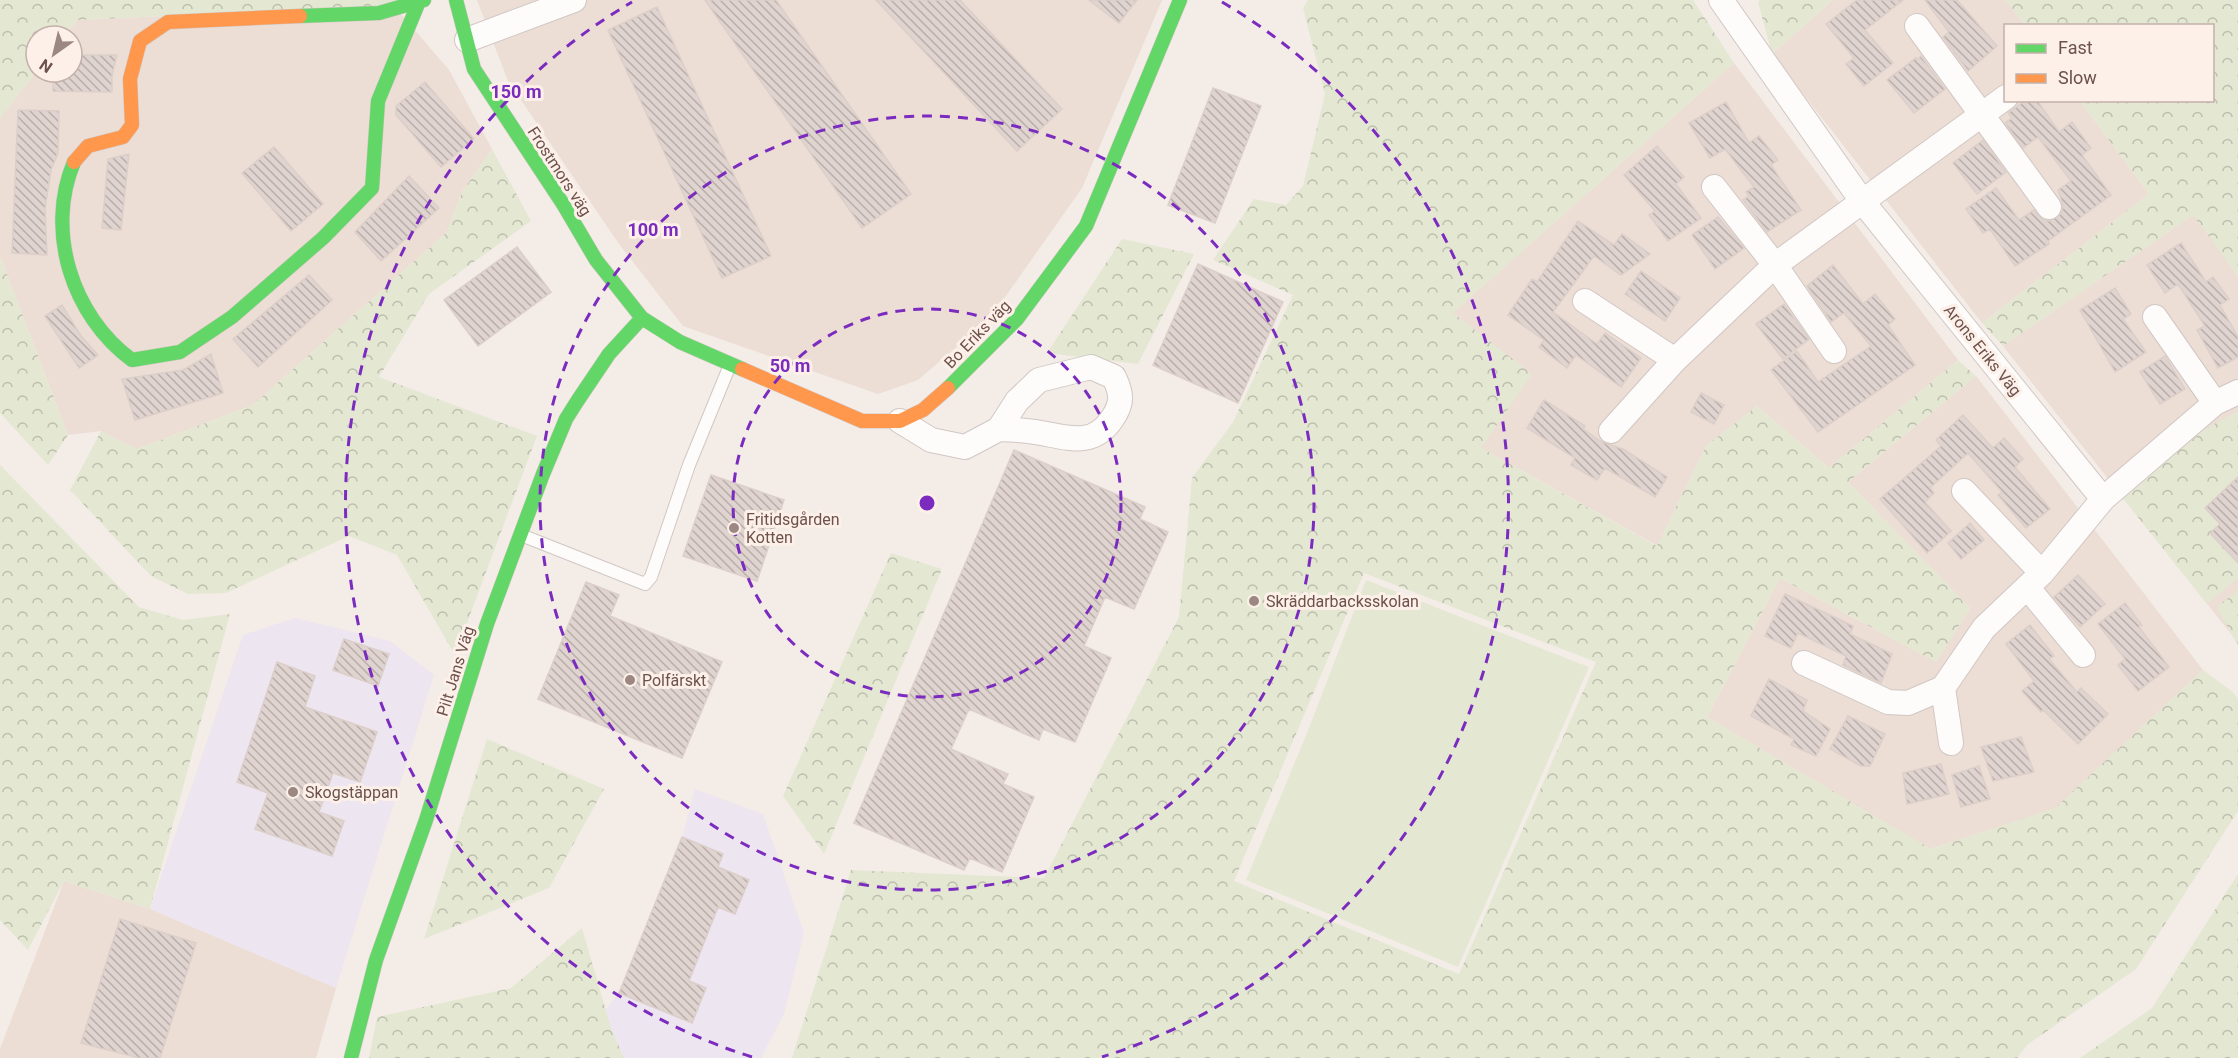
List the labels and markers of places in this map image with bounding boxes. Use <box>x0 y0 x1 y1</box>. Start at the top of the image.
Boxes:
centre of rings <box>917 493 937 513</box>
place label: Fritidsgården Kotten <box>746 510 840 547</box>
marker: Fritidsgården Kotten <box>727 521 741 535</box>
place label: Skräddarbacksskolan <box>1266 592 1419 611</box>
marker: Skräddarbacksskolan <box>1247 594 1261 608</box>
place label: Polfärskt <box>642 671 706 690</box>
marker: Polfärskt <box>623 673 637 687</box>
place label: Skogstäppan <box>305 783 398 802</box>
marker: Skogstäppan <box>286 785 300 799</box>

